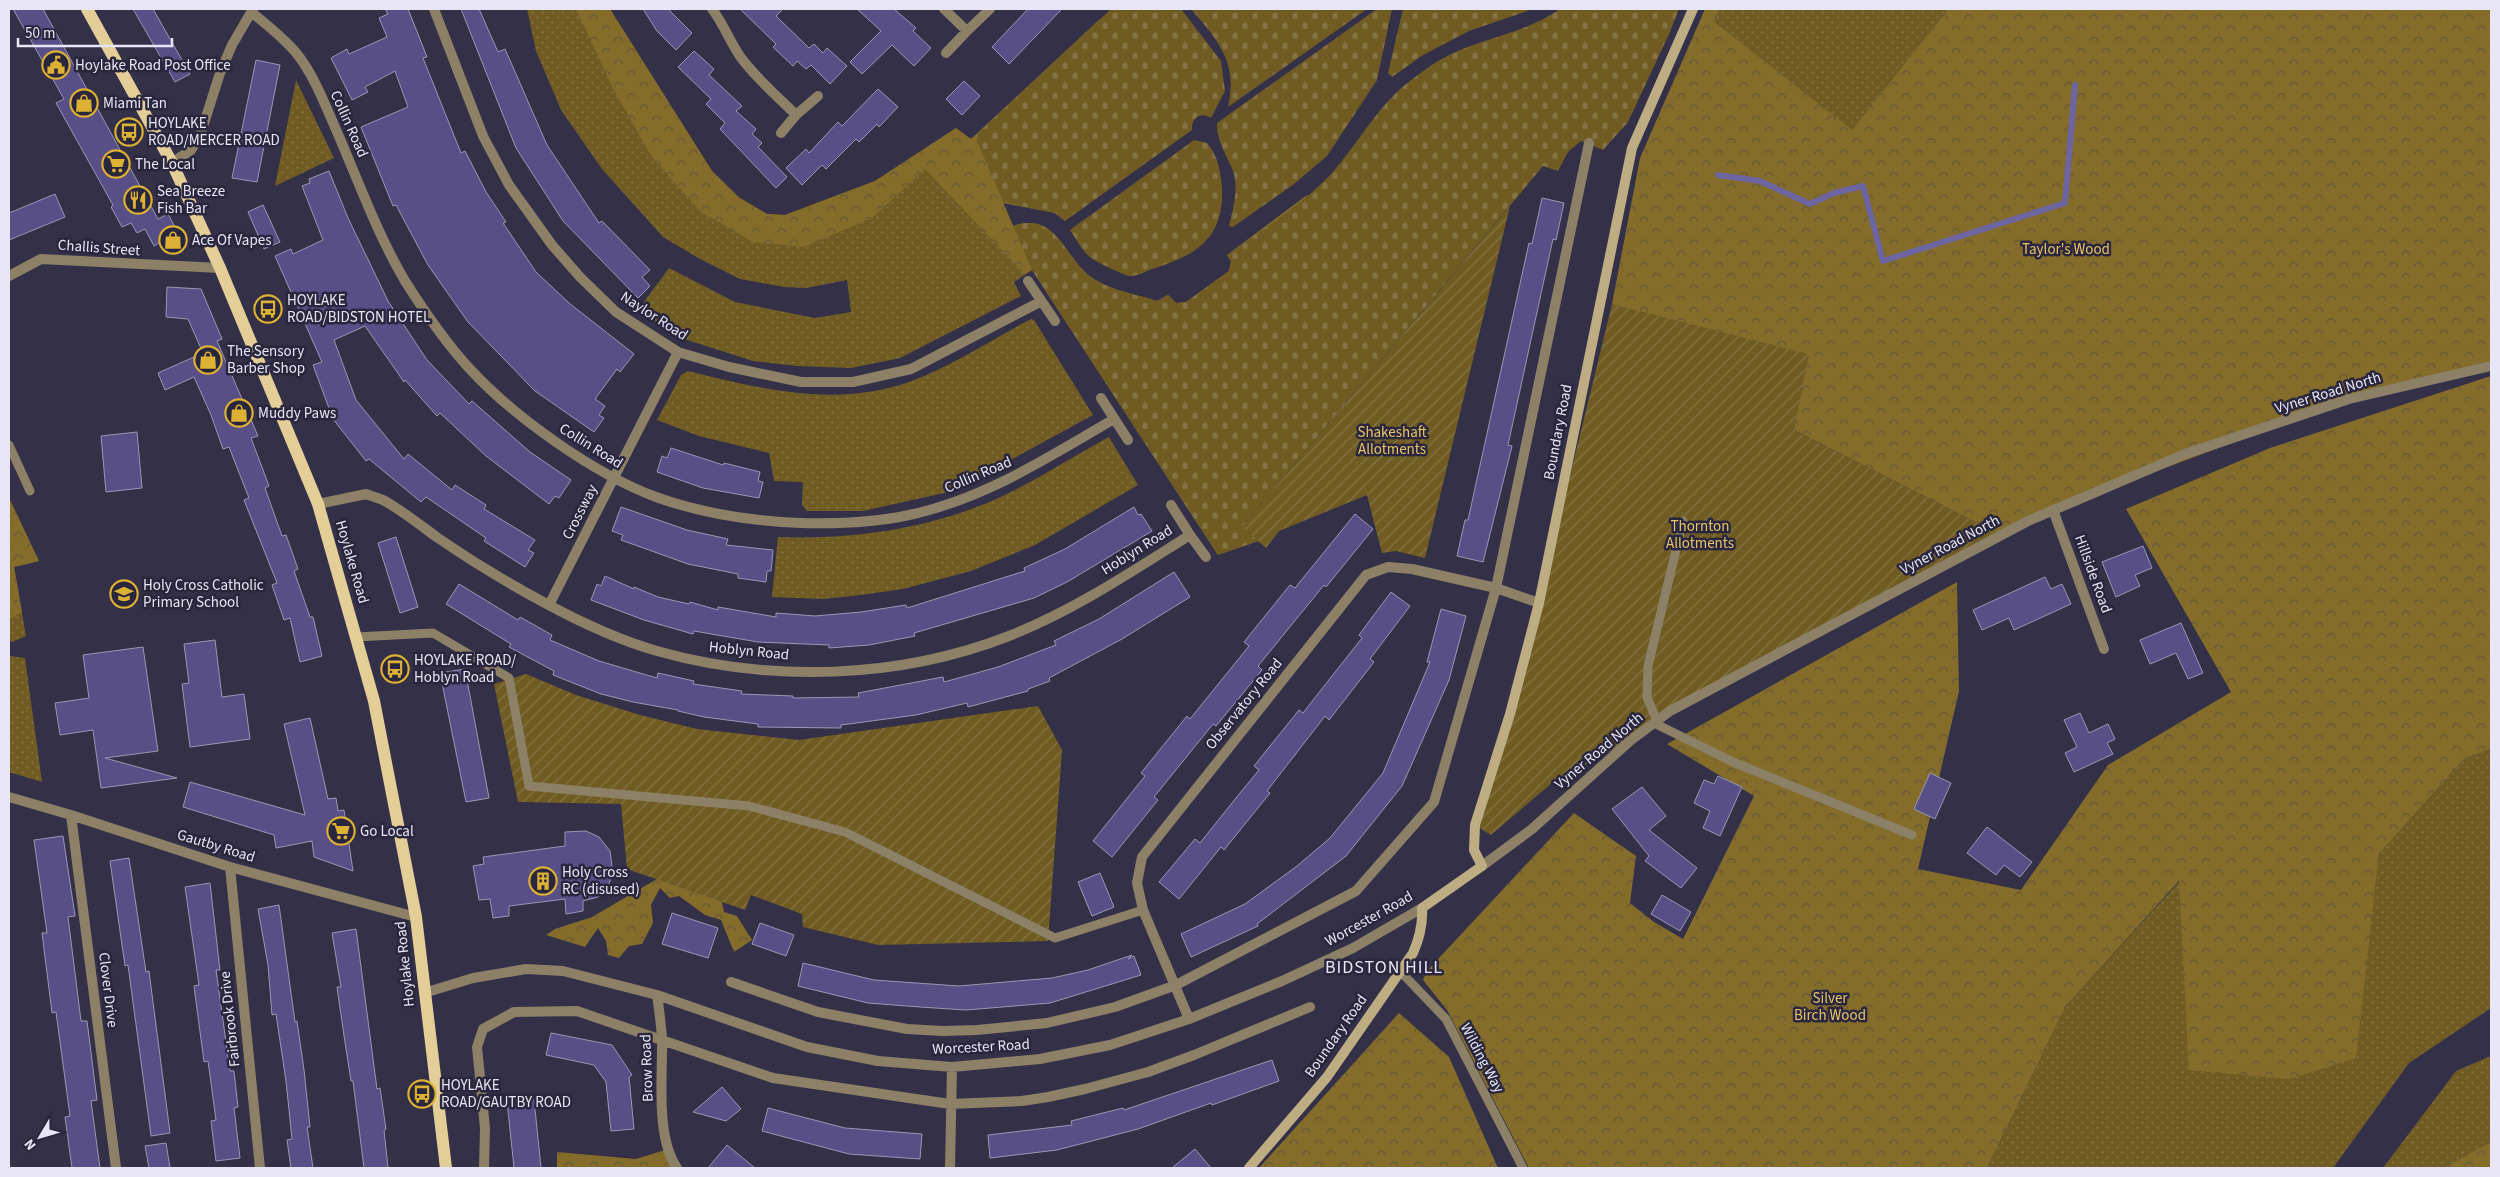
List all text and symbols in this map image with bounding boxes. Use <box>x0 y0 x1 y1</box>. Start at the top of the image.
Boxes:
scale bar <box>18 15 171 47</box>
text: 50 m <box>25 23 55 44</box>
public building icon: Hoylake Road Post Office <box>41 50 71 80</box>
place label: Hoylake Road Post Office <box>75 55 231 76</box>
street label: Collin Road <box>325 87 373 161</box>
shop icon: Miami Tan <box>69 88 99 118</box>
place label: Miami Tan <box>103 93 167 114</box>
place label: HOYLAKE ROAD/MERCER ROAD <box>148 113 280 151</box>
bus stop icon: HOYLAKE ROAD/MERCER ROAD <box>114 117 144 147</box>
supermarket icon: The Local <box>101 149 131 179</box>
place label: The Local <box>135 154 195 175</box>
place label: Sea Breeze Fish Bar <box>157 181 225 219</box>
restaurant icon: Sea Breeze Fish Bar <box>123 185 153 215</box>
shop icon: Ace Of Vapes <box>158 225 188 255</box>
place label: Ace Of Vapes <box>192 230 271 251</box>
street label: Challis Street <box>57 235 141 261</box>
park label: Taylor's Wood <box>2022 239 2110 260</box>
street label: Naylor Road <box>616 286 692 346</box>
place label: HOYLAKE ROAD/BIDSTON HOTEL <box>287 290 430 328</box>
bus stop icon: HOYLAKE ROAD/BIDSTON HOTEL <box>253 294 283 324</box>
place label: The Sensory Barber Shop <box>227 341 305 379</box>
shop icon: The Sensory Barber Shop <box>193 345 223 375</box>
street label: Vyner Road North <box>2272 367 2384 419</box>
street label: Boundary Road <box>1538 382 1578 482</box>
shop icon: Muddy Paws <box>224 398 254 428</box>
place label: Muddy Paws <box>258 403 336 424</box>
street label: Collin Road <box>555 418 627 474</box>
park label: Shakeshaft Allotments <box>1357 422 1427 460</box>
street label: Collin Road <box>941 451 1015 499</box>
street label: Crossway <box>557 481 603 543</box>
street label: Vyner Road North <box>1897 510 2003 580</box>
park label: Thornton Allotments <box>1666 516 1734 554</box>
street label: Hoylake Road <box>330 518 374 606</box>
street label: Hoblyn Road <box>1097 520 1177 580</box>
street label: Hillside Road <box>2069 532 2117 616</box>
place label: Holy Cross Catholic Primary School <box>143 575 264 613</box>
school or university icon: Holy Cross Catholic Primary School <box>109 579 139 609</box>
street label: Hoblyn Road <box>708 636 790 666</box>
place label: HOYLAKE ROAD/ Hoblyn Road <box>414 650 517 688</box>
bus stop icon: HOYLAKE ROAD/ Hoblyn Road <box>380 654 410 684</box>
street label: Observatory Road <box>1200 654 1288 754</box>
street label: Vyner Road North <box>1550 708 1648 794</box>
supermarket icon: Go Local <box>326 816 356 846</box>
place label: Go Local <box>360 821 414 842</box>
street label: Gautby Road <box>174 824 258 868</box>
place label: Holy Cross RC (disused) <box>562 862 640 900</box>
building icon: Holy Cross RC (disused) <box>528 866 558 896</box>
street label: Worcester Road <box>1321 886 1417 952</box>
street label: Hoylake Road <box>390 920 420 1008</box>
street label: Clover Drive <box>93 951 123 1029</box>
district label: BIDSTON HILL <box>1325 955 1443 980</box>
street label: Fairbrook Drive <box>215 970 245 1068</box>
park label: Silver Birch Wood <box>1794 988 1866 1026</box>
street label: Boundary Road <box>1300 990 1372 1082</box>
street label: Wilding Way <box>1455 1019 1509 1097</box>
street label: Brow Road <box>635 1034 659 1102</box>
street label: Worcester Road <box>932 1034 1030 1060</box>
place label: HOYLAKE ROAD/GAUTBY ROAD <box>441 1075 571 1113</box>
bus stop icon: HOYLAKE ROAD/GAUTBY ROAD <box>407 1079 437 1109</box>
north arrow <box>15 1112 65 1162</box>
text: N <box>20 1135 41 1154</box>

